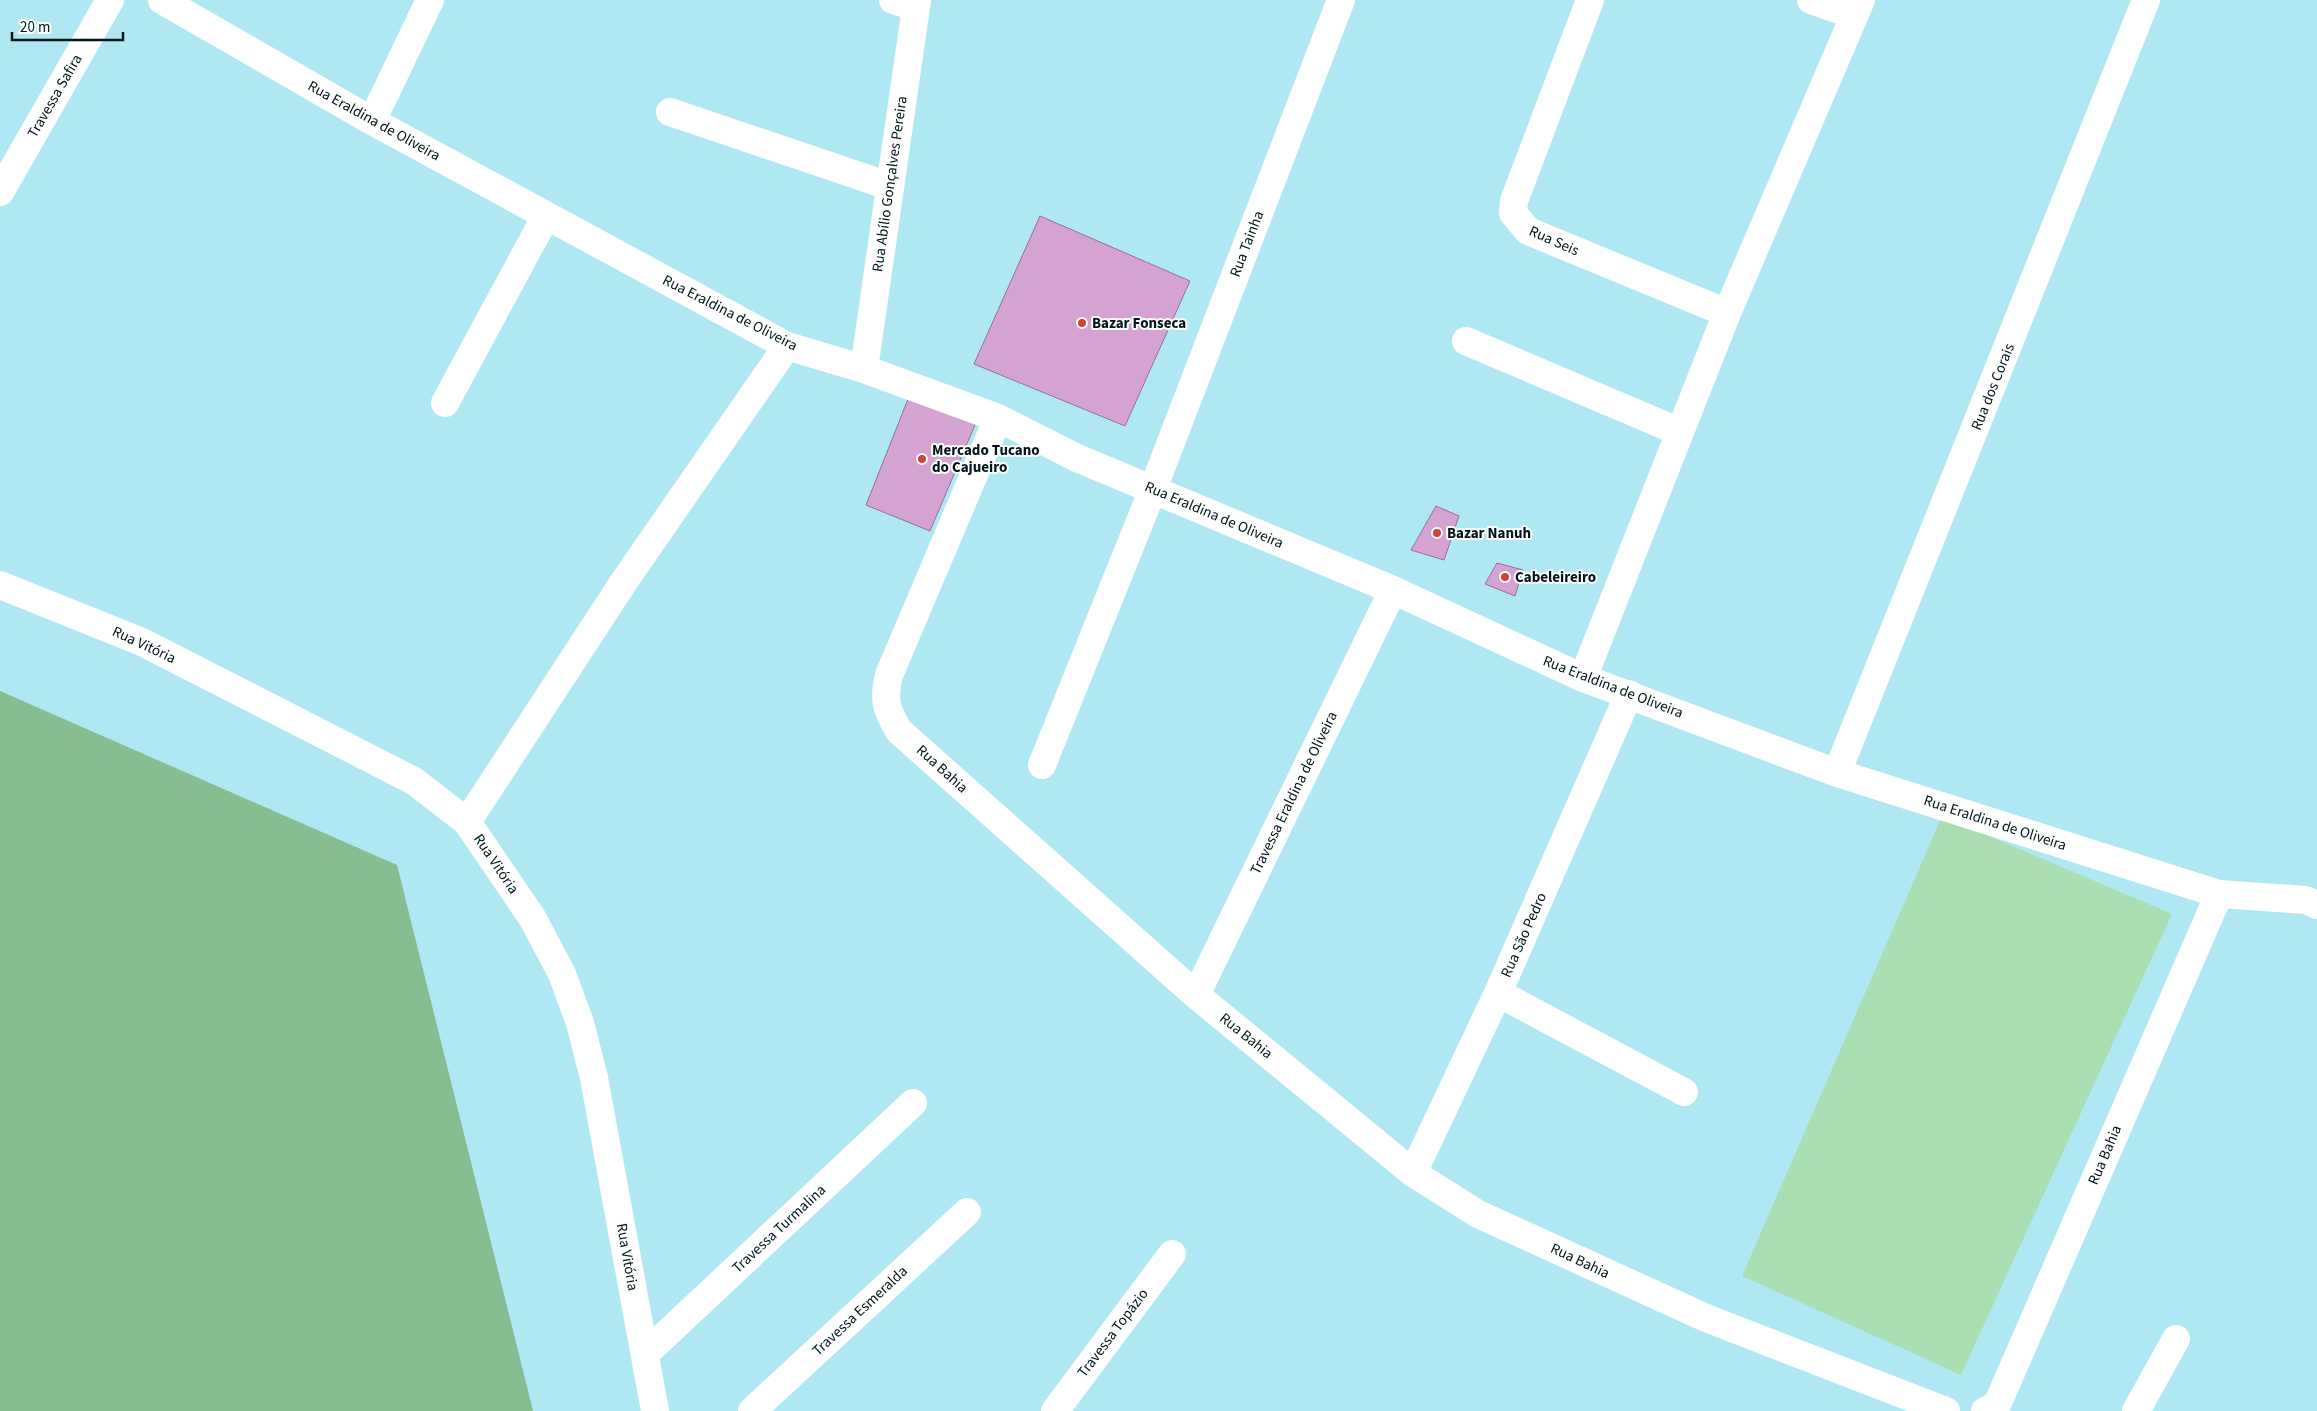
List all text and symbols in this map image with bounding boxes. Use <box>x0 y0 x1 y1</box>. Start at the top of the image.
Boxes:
scale bar <box>12 10 124 42</box>
text: 20 m <box>20 17 50 38</box>
street label: Travessa Safira <box>23 50 87 142</box>
street label: Rua Eraldina de Oliveira <box>304 76 444 166</box>
street label: Rua Abílio Gonçalves Pereira <box>867 95 913 273</box>
street label: Rua Tainha <box>1225 208 1269 280</box>
street label: Rua Seis <box>1526 221 1582 261</box>
street label: Rua Eraldina de Oliveira <box>659 270 801 356</box>
place label: Bazar Fonseca <box>1092 313 1186 334</box>
marker: Bazar Fonseca <box>1076 317 1088 329</box>
street label: Rua dos Corais <box>1966 340 2020 434</box>
place label: Mercado Tucano do Cajueiro <box>932 440 1040 478</box>
marker: Mercado Tucano do Cajueiro <box>916 453 928 465</box>
street label: Rua Eraldina de Oliveira <box>1141 476 1287 554</box>
place label: Bazar Nanuh <box>1447 523 1531 544</box>
marker: Bazar Nanuh <box>1431 527 1443 539</box>
place label: Cabeleireiro <box>1515 567 1596 588</box>
marker: Cabeleireiro <box>1499 571 1511 583</box>
street label: Rua Vitória <box>109 621 179 669</box>
street label: Rua Eraldina de Oliveira <box>1540 651 1686 723</box>
street label: Travessa Eraldina de Oliveira <box>1245 708 1343 878</box>
street label: Rua Bahia <box>912 740 972 798</box>
street label: Rua Eraldina de Oliveira <box>1921 790 2069 856</box>
street label: Rua Vitória <box>468 830 524 898</box>
street label: Rua São Pedro <box>1496 889 1552 981</box>
street label: Rua Bahia <box>1215 1008 1277 1064</box>
street label: Rua Bahia <box>2083 1122 2127 1188</box>
street label: Travessa Turmalina <box>727 1180 831 1278</box>
street label: Rua Vitória <box>611 1222 643 1292</box>
street label: Rua Bahia <box>1547 1238 1613 1284</box>
street label: Travessa Esmeralda <box>808 1261 912 1361</box>
street label: Travessa Topázio <box>1073 1284 1153 1382</box>

